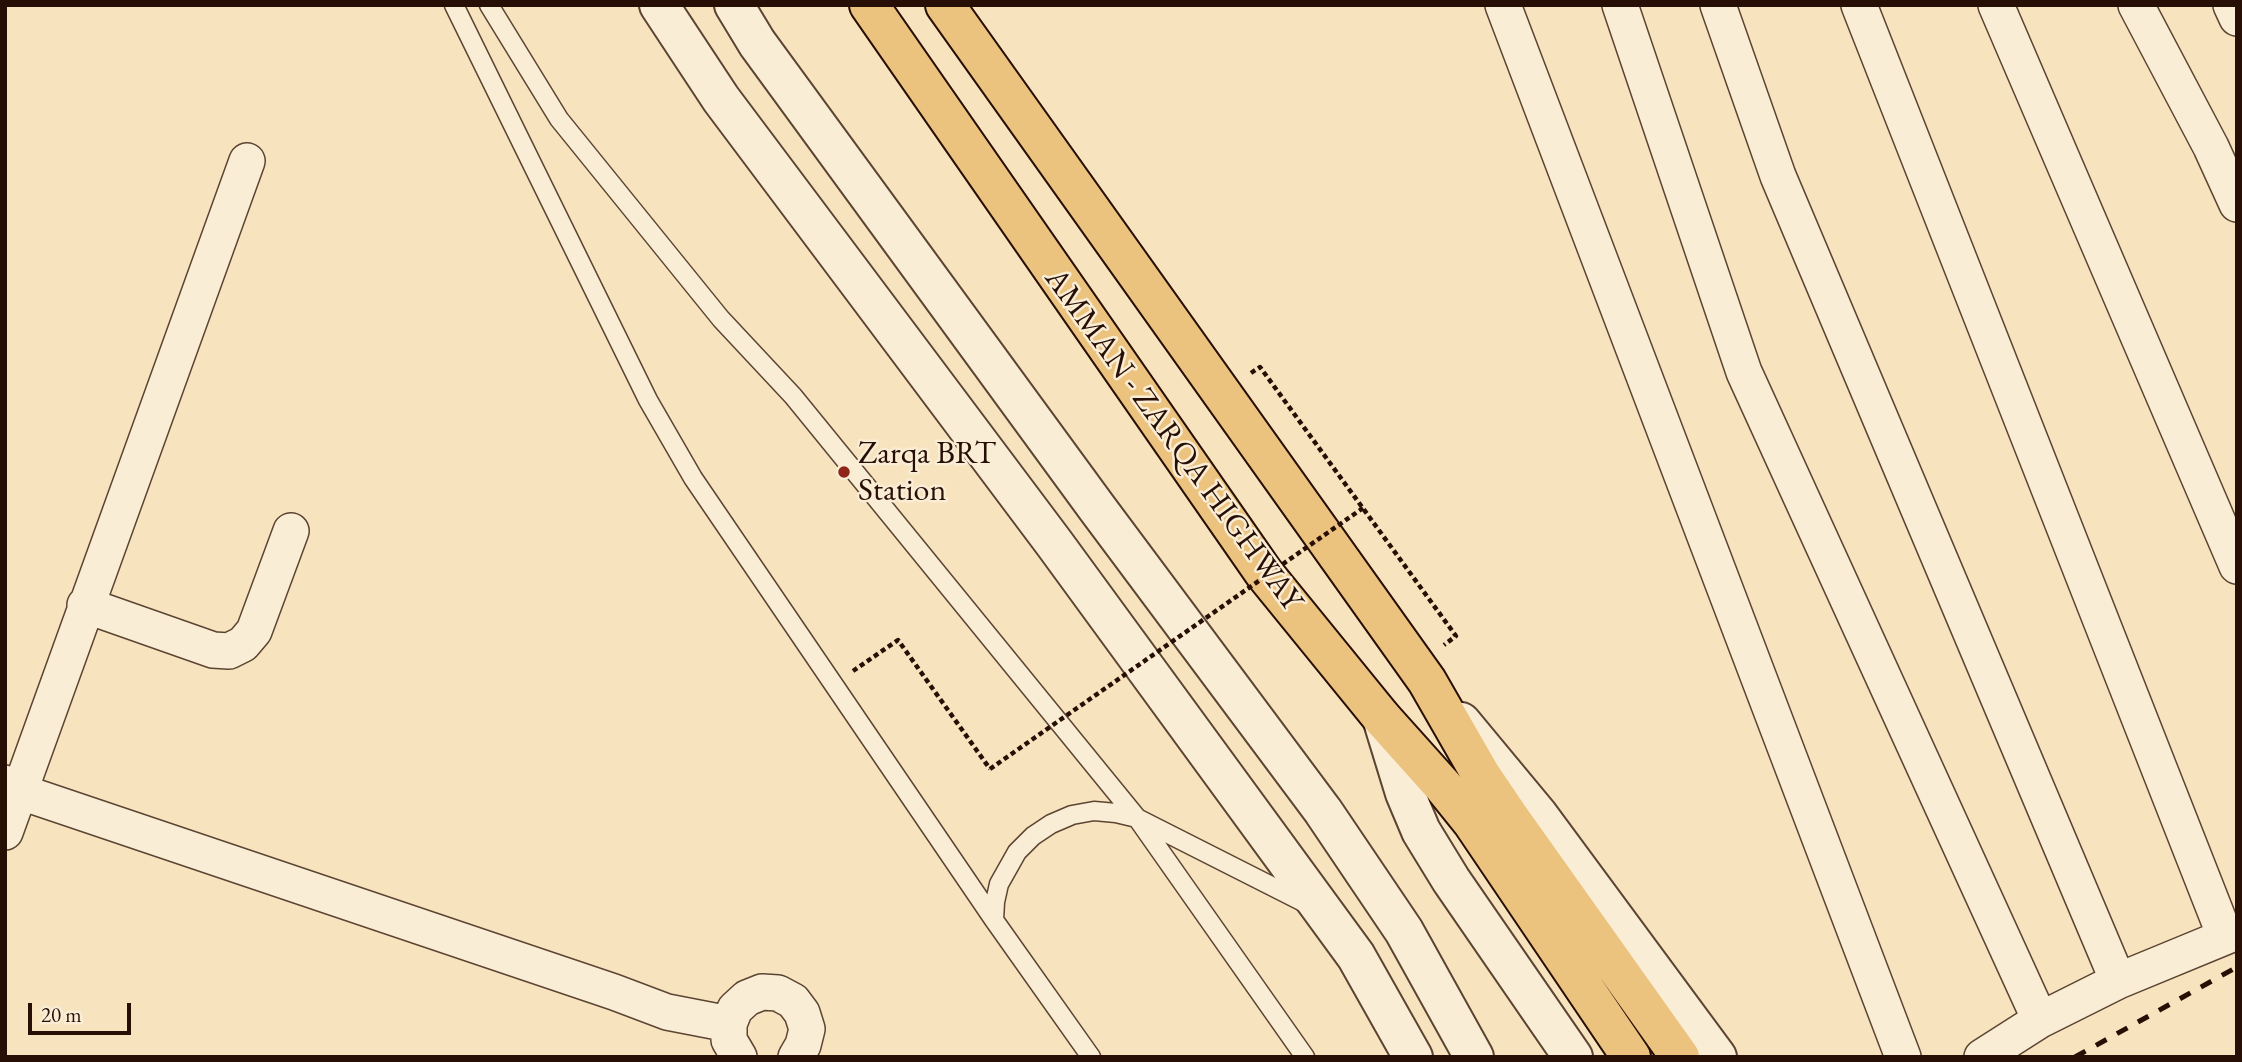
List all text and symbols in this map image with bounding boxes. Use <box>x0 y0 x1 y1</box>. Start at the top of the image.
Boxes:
street label: AMMAN - ZARQA HIGHWAY <box>1036 261 1310 619</box>
place label: Zarqa BRT Station <box>858 435 996 510</box>
marker: Zarqa BRT Station <box>836 464 852 480</box>
scale bar <box>32 988 135 1032</box>
text: 20 m <box>41 1001 82 1028</box>

